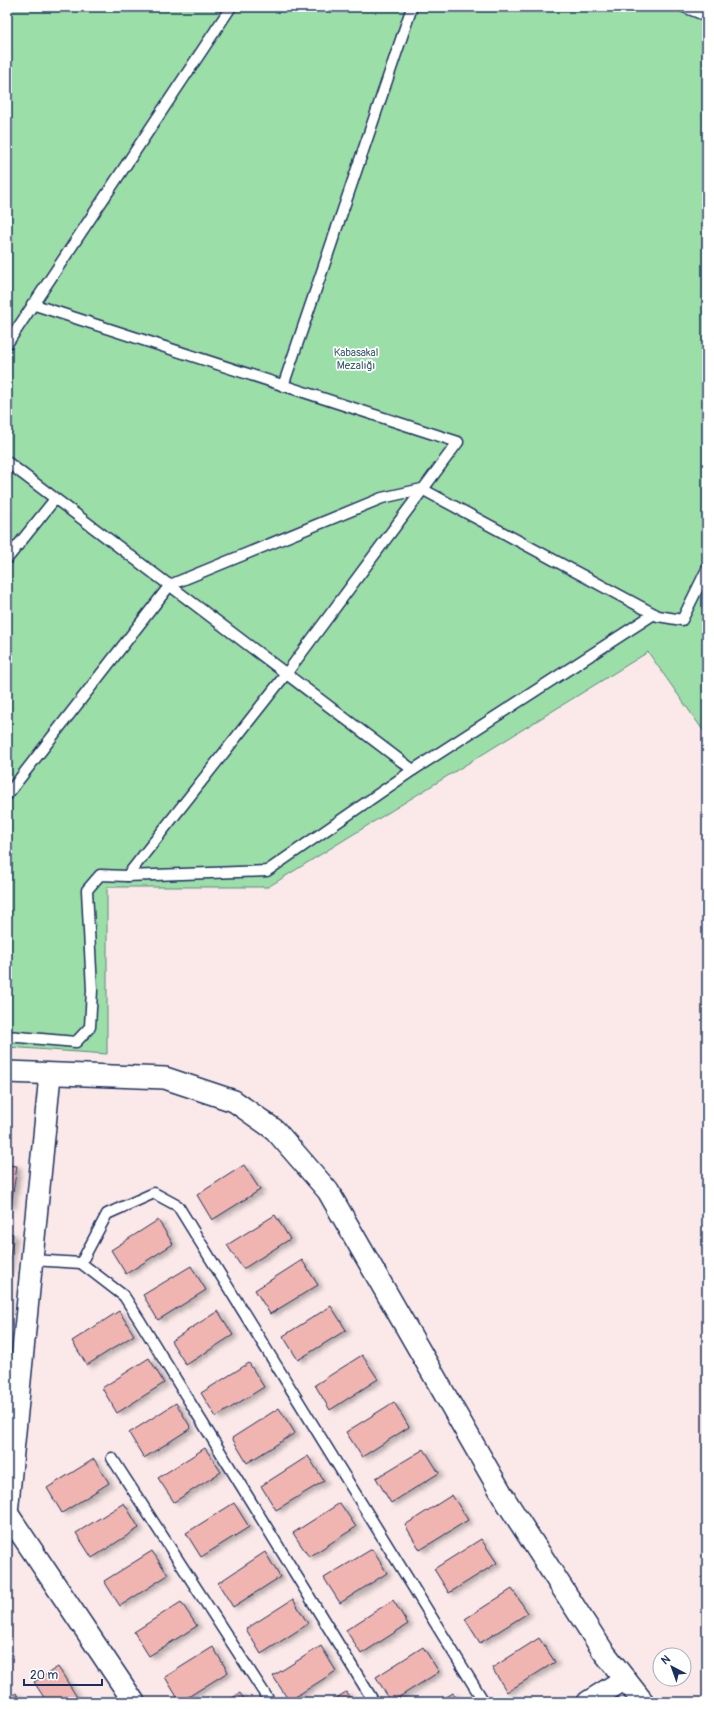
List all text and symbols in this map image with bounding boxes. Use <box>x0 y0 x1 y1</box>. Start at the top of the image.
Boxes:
park label: Kabasakal Mezalığı <box>334 346 378 372</box>
north arrow <box>652 1647 692 1687</box>
text: N <box>659 1652 673 1667</box>
scale bar <box>24 1661 102 1687</box>
text: 20 m <box>30 1668 59 1683</box>

